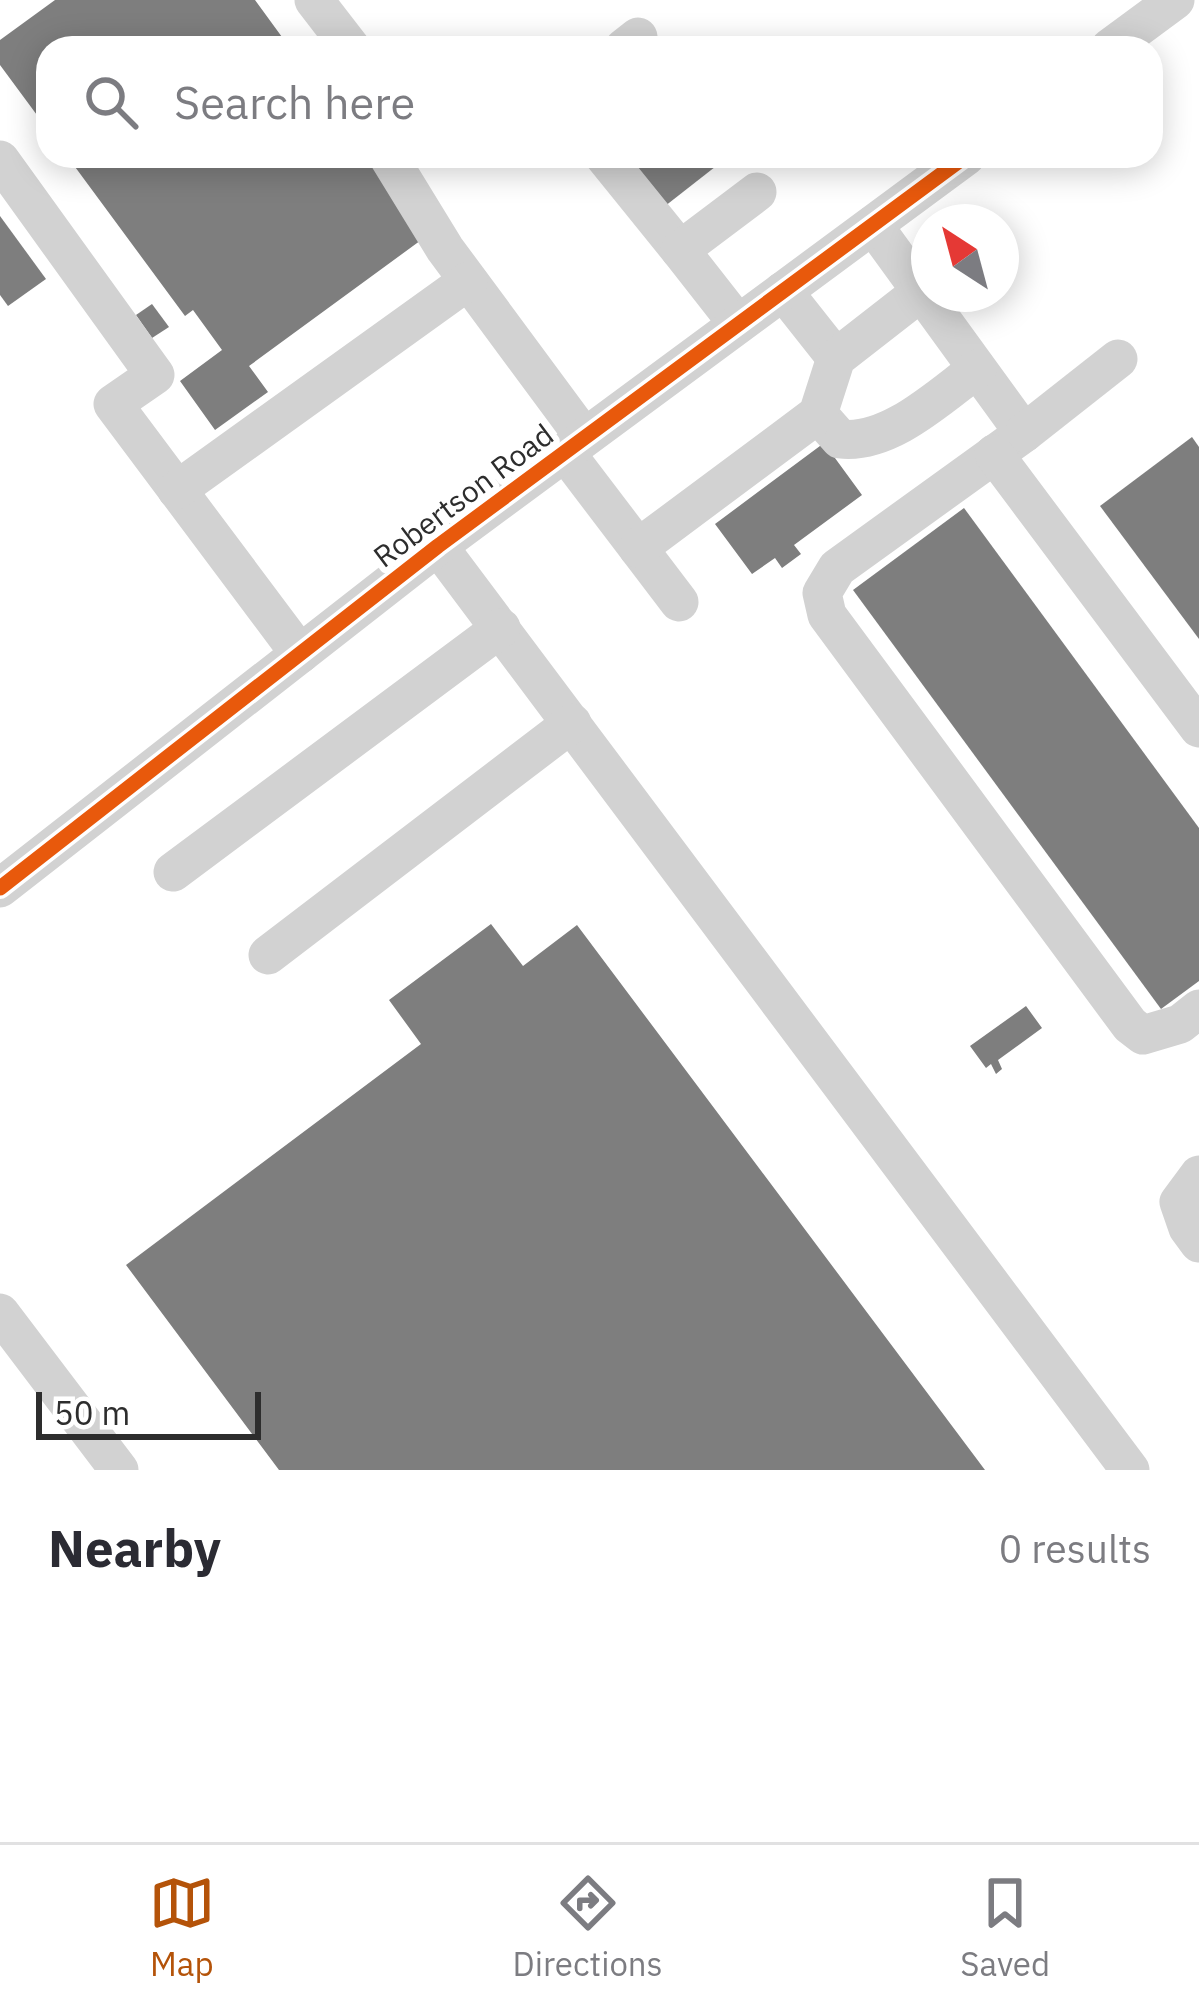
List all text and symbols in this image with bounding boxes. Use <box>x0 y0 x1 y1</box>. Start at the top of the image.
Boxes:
search box <box>36 36 1163 168</box>
icon: search <box>78 69 144 135</box>
text: Search here <box>174 73 415 131</box>
north arrow <box>911 204 1019 312</box>
street label: Robertson Road <box>365 415 561 575</box>
scale bar <box>36 1386 261 1439</box>
text: 50 m <box>54 1391 130 1434</box>
text: Nearby <box>48 1515 221 1581</box>
text: 0 results <box>999 1523 1151 1574</box>
tab: Map <box>149 1870 215 1985</box>
tab: Directions <box>513 1870 663 1985</box>
tab: Saved <box>960 1870 1050 1985</box>

